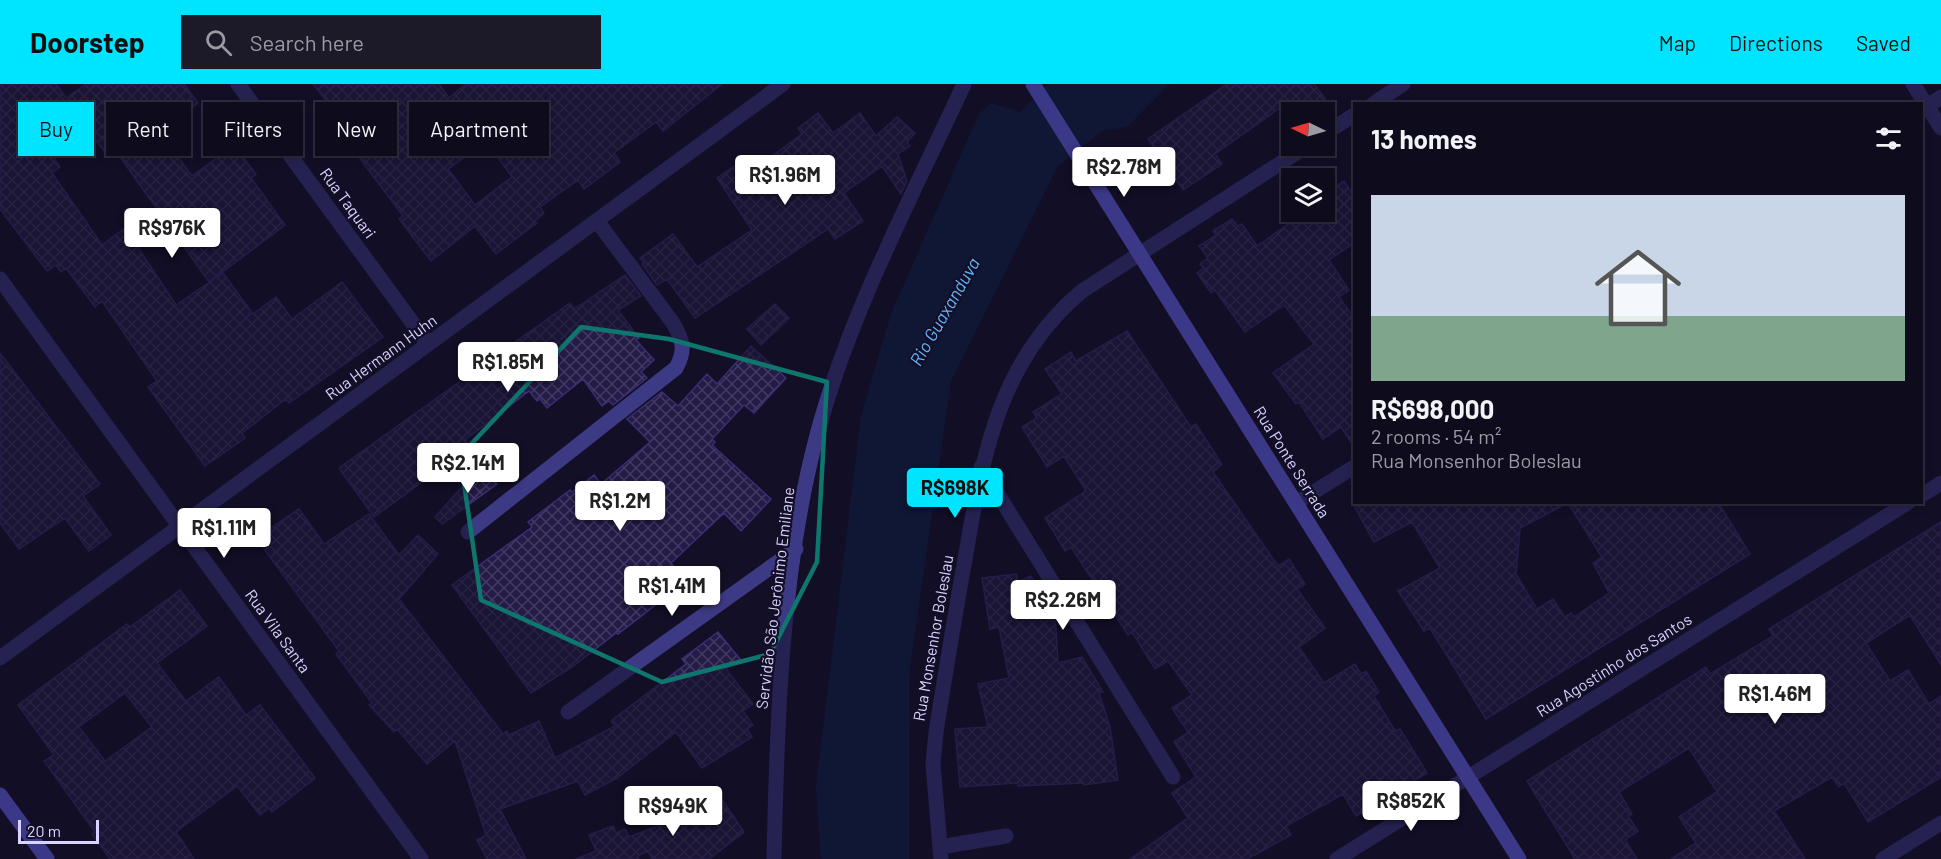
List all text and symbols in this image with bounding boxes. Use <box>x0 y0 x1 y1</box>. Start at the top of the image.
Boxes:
search box <box>181 15 601 69</box>
text: Doorstep <box>30 25 145 59</box>
icon: search <box>202 26 235 59</box>
text: Search here <box>250 29 364 55</box>
text: Map <box>1659 30 1696 55</box>
text: Directions <box>1729 30 1823 55</box>
text: Saved <box>1856 30 1911 55</box>
chip: Buy <box>18 102 94 156</box>
chip: Rent <box>106 102 191 156</box>
chip: Filters <box>203 102 303 156</box>
chip: New <box>315 102 397 156</box>
chip: Apartment <box>409 102 549 156</box>
north arrow <box>1281 102 1335 156</box>
map controls <box>1281 102 1335 222</box>
icon: filters <box>1872 122 1905 155</box>
text: 13 homes <box>1371 123 1477 154</box>
pin: R$2.78M <box>1069 147 1179 198</box>
text: R$2.78M <box>1086 154 1162 178</box>
pin: R$1.96M <box>730 155 840 206</box>
text: R$1.96M <box>749 162 821 186</box>
street label: Rua Taquari <box>317 164 380 242</box>
button: layers <box>1281 168 1335 222</box>
pin: R$976K <box>123 208 221 259</box>
text: R$976K <box>138 215 206 239</box>
icon: home <box>1584 234 1692 342</box>
water label: Rio Guaxanduva <box>904 254 984 369</box>
street label: Rua Hermann Huhn <box>321 310 440 403</box>
pin: R$1.85M <box>453 342 563 393</box>
text: R$1.85M <box>472 349 544 373</box>
text: R$698,000 <box>1371 393 1494 424</box>
street label: Rua Ponte Serrada <box>1250 402 1334 521</box>
text: 2 rooms · 54 m² <box>1371 424 1501 448</box>
pin: R$2.14M <box>413 443 523 494</box>
text: Rua Monsenhor Boleslau <box>1371 448 1582 472</box>
text: R$2.14M <box>431 450 505 474</box>
pin: R$698K <box>906 468 1004 519</box>
text: R$698K <box>921 475 989 499</box>
pin: R$1.2M <box>571 481 669 532</box>
street label: Servidão São Jerônimo Emiliane <box>751 486 798 710</box>
text: R$1.2M <box>589 488 651 512</box>
pin: R$1.11M <box>169 508 279 559</box>
text: R$1.11M <box>192 515 256 539</box>
street label: Rua Monsenhor Boleslau <box>909 553 956 723</box>
pin: R$1.41M <box>617 566 727 617</box>
text: R$1.41M <box>638 573 706 597</box>
pin: R$2.26M <box>1008 580 1118 631</box>
street label: Rua Vila Santa <box>242 585 315 676</box>
text: R$2.26M <box>1025 587 1101 611</box>
street label: Rua Agostinho dos Santos <box>1533 609 1695 720</box>
pin: R$1.46M <box>1720 674 1830 725</box>
text: R$1.46M <box>1738 681 1812 705</box>
pin: R$852K <box>1362 781 1460 832</box>
pin: R$949K <box>624 786 722 837</box>
text: R$852K <box>1376 788 1446 812</box>
text: R$949K <box>638 793 708 817</box>
scale bar <box>18 817 99 844</box>
text: 20 m <box>27 821 61 840</box>

